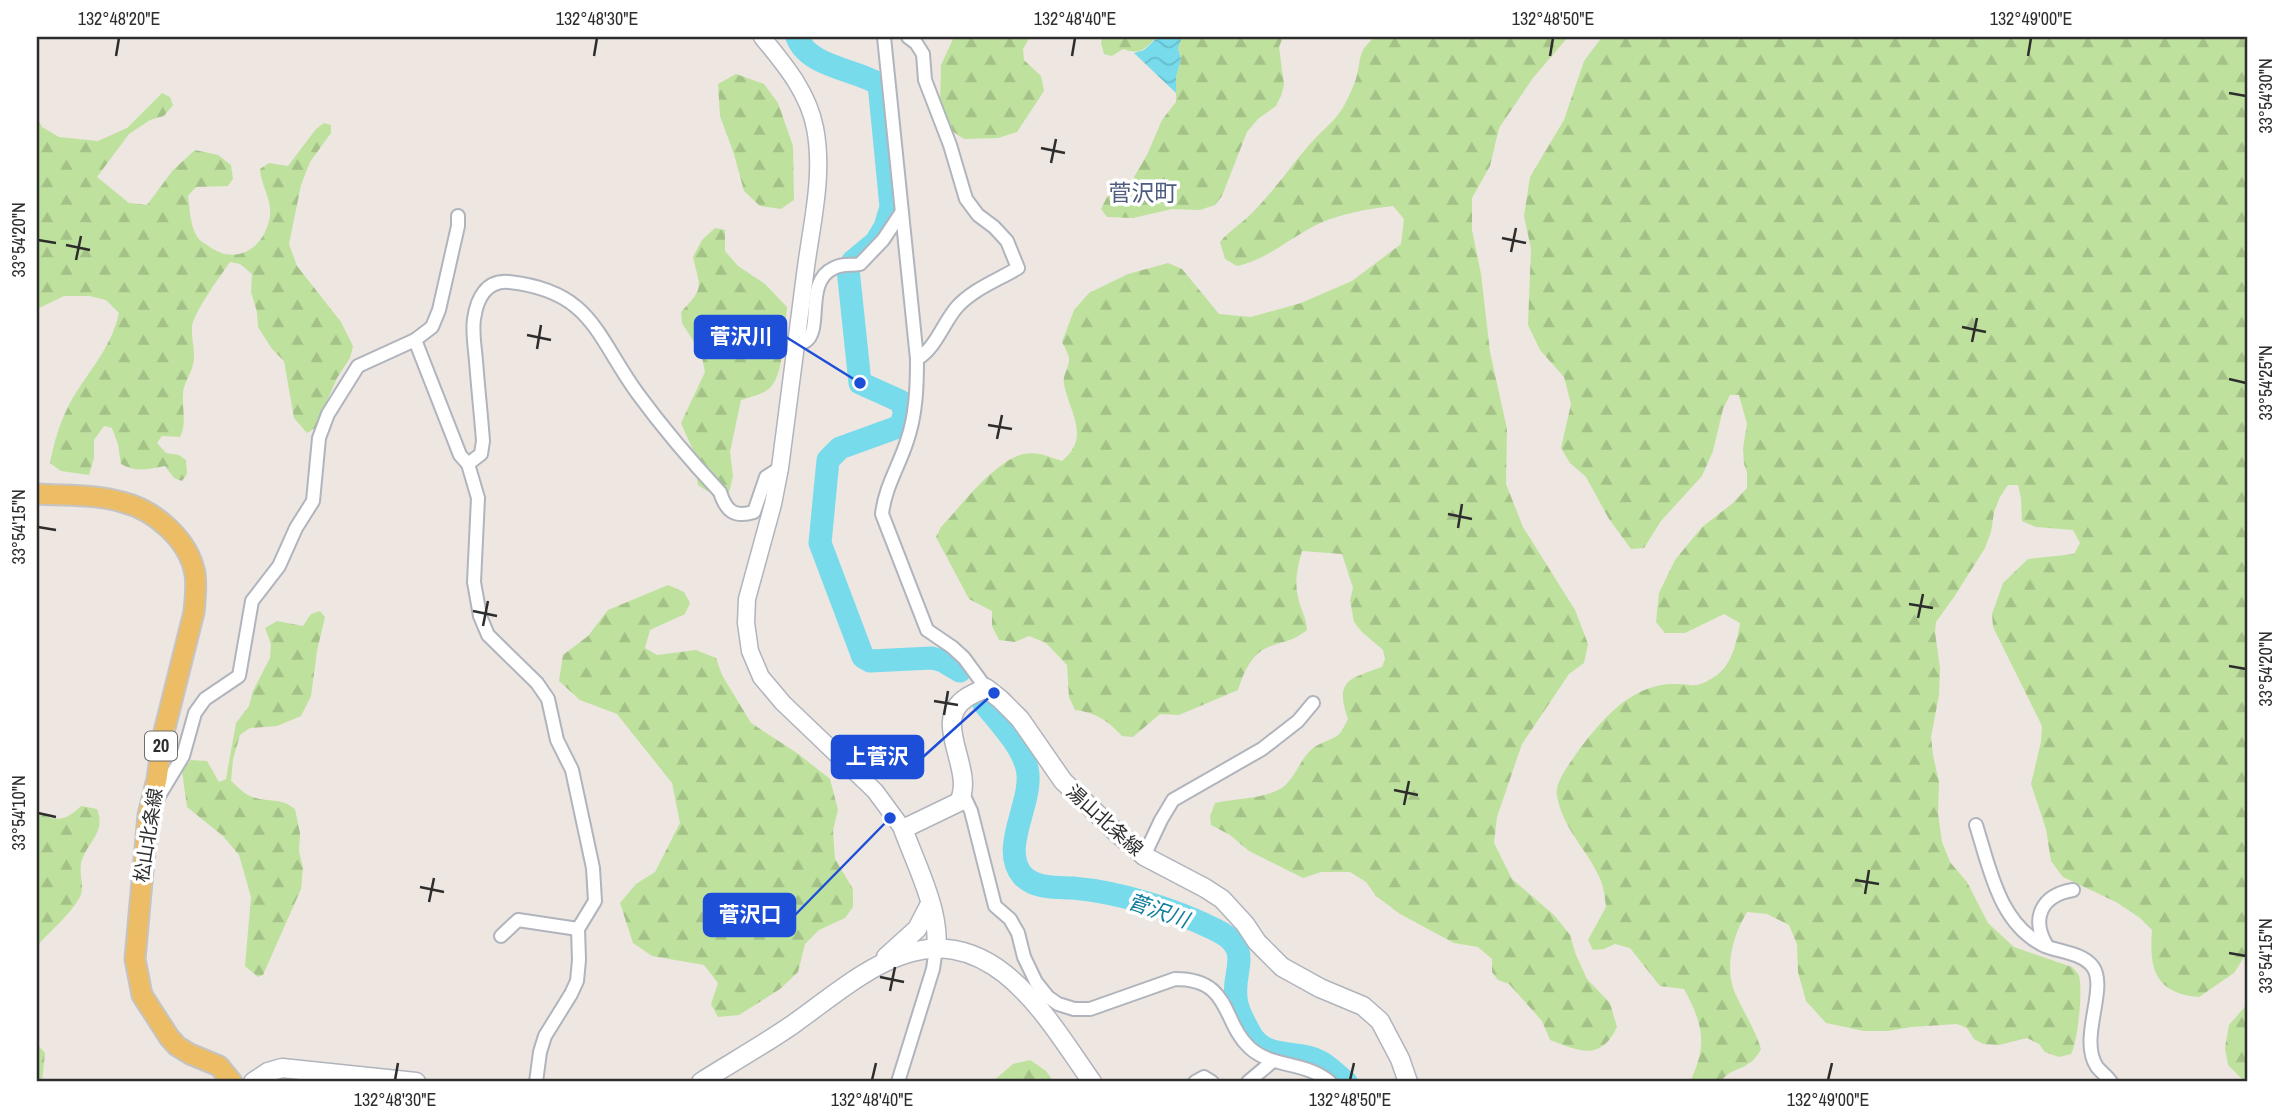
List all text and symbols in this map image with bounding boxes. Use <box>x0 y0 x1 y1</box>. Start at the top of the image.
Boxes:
text: 132°48'20"E <box>78 6 160 31</box>
text: 132°48'30"E <box>556 6 638 31</box>
text: 132°48'40"E <box>1034 6 1116 31</box>
text: 132°48'50"E <box>1512 6 1594 31</box>
text: 132°49'00"E <box>1990 6 2072 31</box>
text: 33°54'30"N <box>2253 58 2278 134</box>
district label: 菅沢町 <box>1109 177 1178 208</box>
text: 33°54'20"N <box>6 202 31 278</box>
callout: 菅沢川 <box>695 316 786 358</box>
text: 菅沢川 <box>710 322 773 351</box>
text: 33°54'25"N <box>2253 345 2278 421</box>
text: 33°54'15"N <box>6 489 31 565</box>
text: 33°54'20"N <box>2253 631 2278 707</box>
road number: 20 <box>145 732 177 760</box>
callout: 上菅沢 <box>832 736 923 778</box>
text: 上菅沢 <box>846 742 909 771</box>
text: 33°54'10"N <box>6 775 31 851</box>
street label: 湯山北条線 <box>1061 779 1149 861</box>
street label: 松山北条線 <box>128 786 168 884</box>
water label: 菅沢川 <box>1124 887 1195 935</box>
callout: 菅沢口 <box>704 894 795 936</box>
text: 菅沢口 <box>719 900 782 929</box>
text: 33°54'15"N <box>2253 918 2278 994</box>
text: 132°48'30"E <box>354 1087 436 1112</box>
text: 132°48'40"E <box>831 1087 913 1112</box>
text: 132°48'50"E <box>1309 1087 1391 1112</box>
text: 132°49'00"E <box>1787 1087 1869 1112</box>

